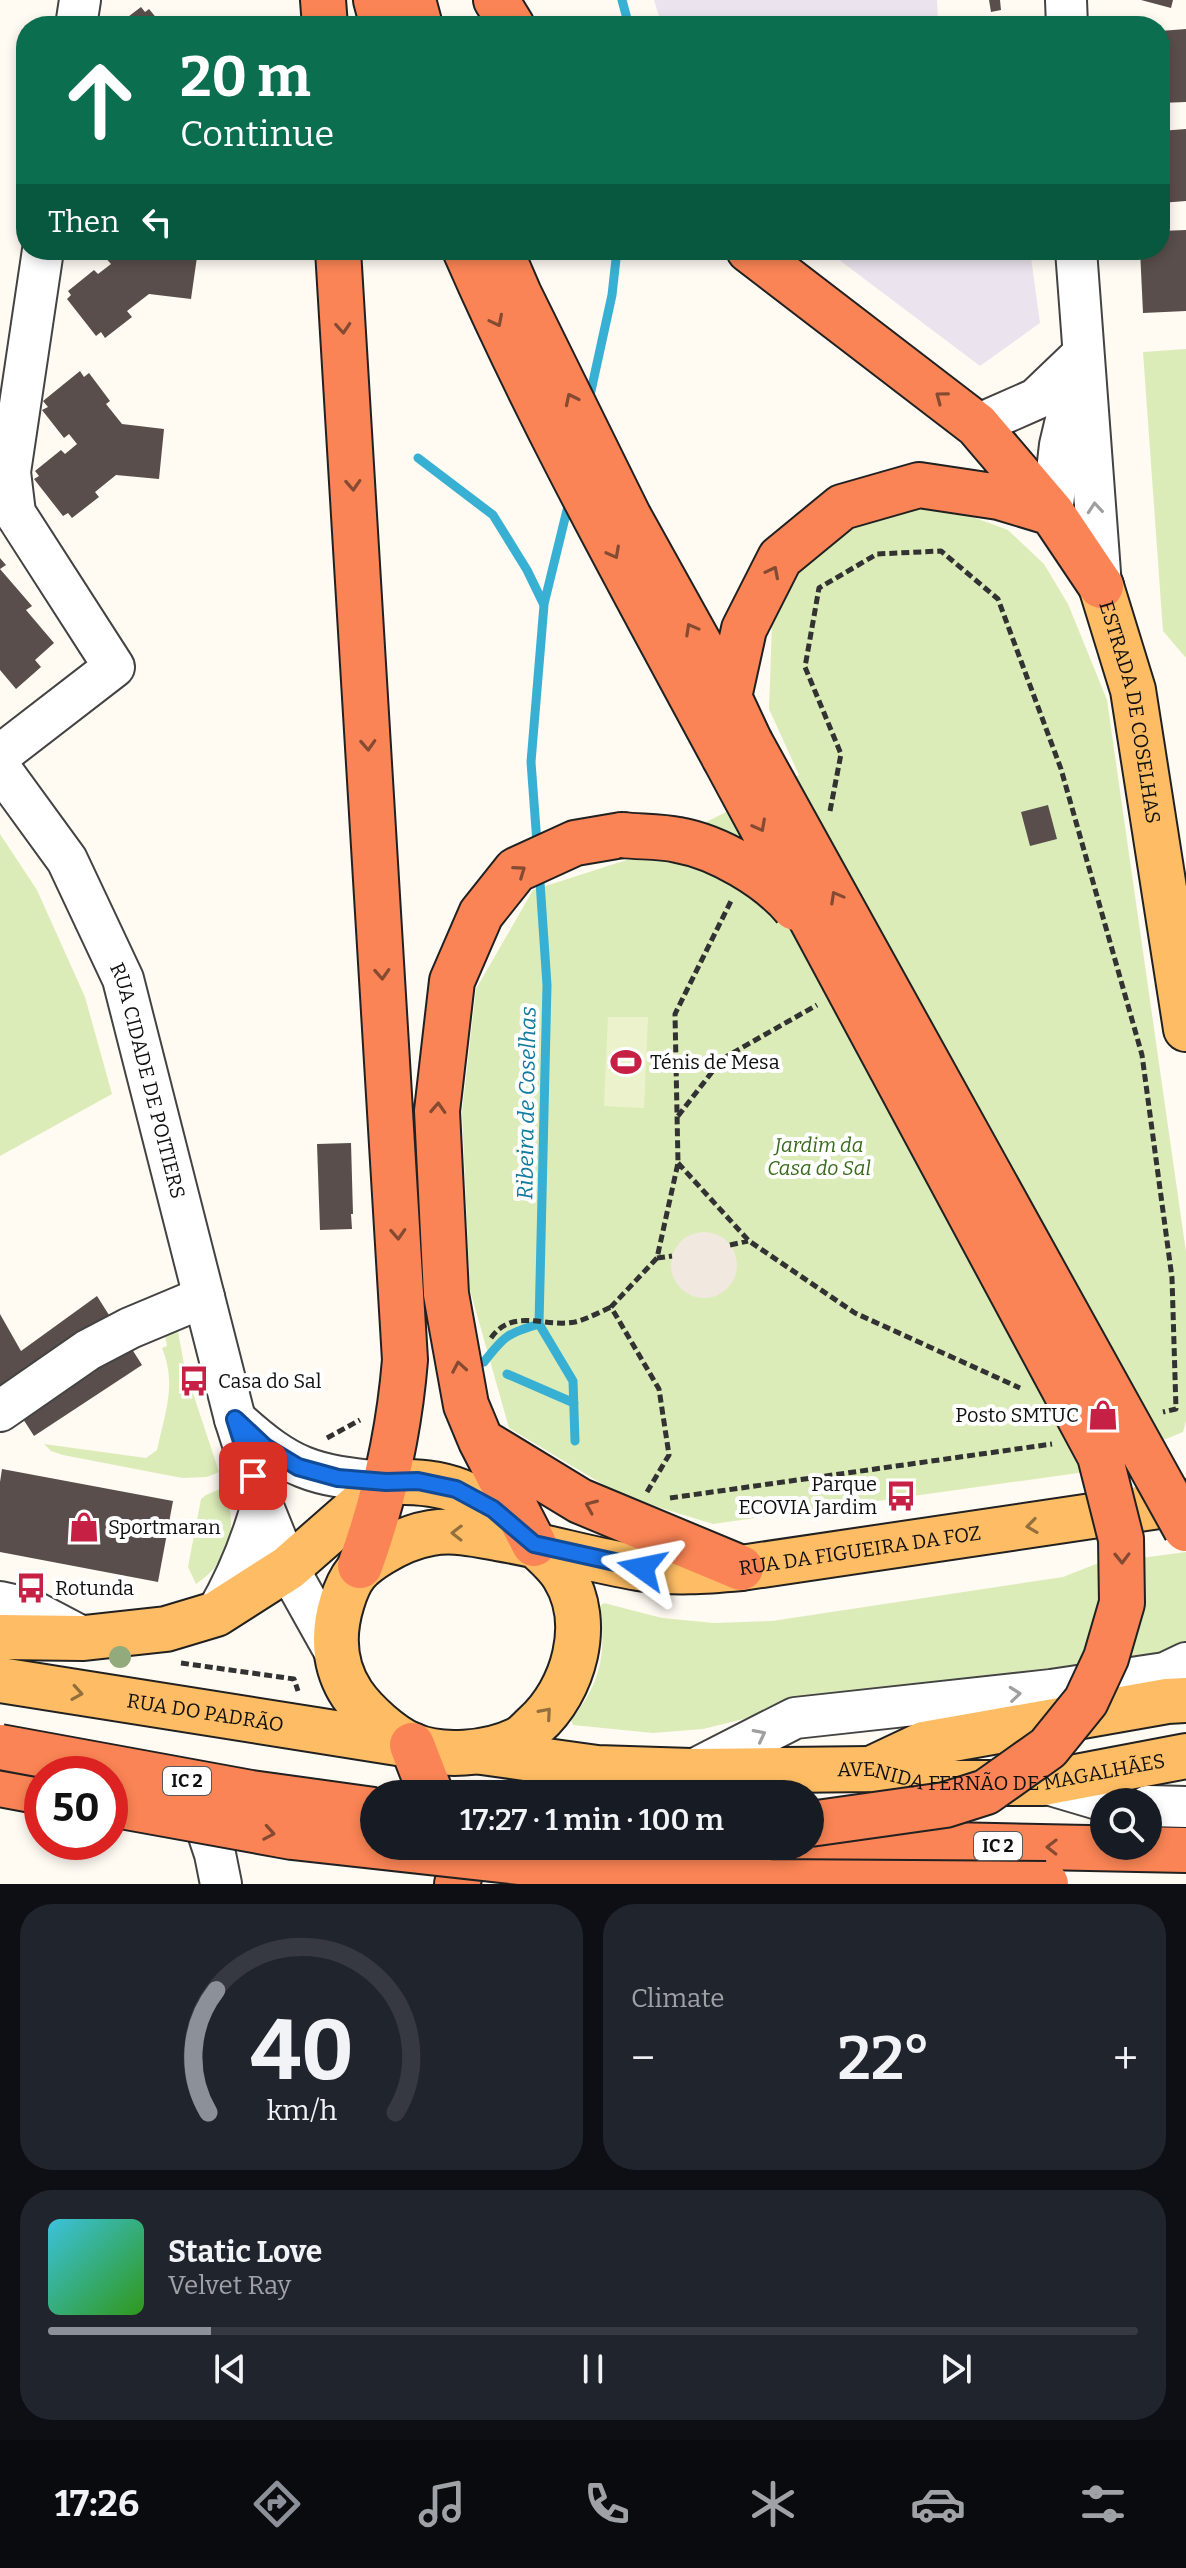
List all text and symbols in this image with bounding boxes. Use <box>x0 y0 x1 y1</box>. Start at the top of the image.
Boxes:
text: 20 m <box>180 44 311 111</box>
icon: ahead <box>48 48 152 152</box>
text: Continue <box>180 112 334 156</box>
icon: left <box>135 200 179 244</box>
text: Then <box>48 204 119 240</box>
one-way arrow <box>487 313 503 328</box>
one-way arrow <box>334 322 351 335</box>
one-way arrow <box>935 392 949 406</box>
one-way arrow <box>565 393 580 408</box>
one-way arrow <box>344 479 361 492</box>
one-way arrow <box>1086 502 1103 515</box>
one-way arrow <box>604 545 620 559</box>
one-way arrow <box>763 565 779 580</box>
street label: ESTRADA DE COSELHAS <box>1094 598 1166 825</box>
one-way arrow <box>686 623 701 638</box>
one-way arrow <box>359 739 376 752</box>
one-way arrow <box>751 818 766 832</box>
one-way arrow <box>511 866 526 881</box>
one-way arrow <box>830 891 846 906</box>
street label: RUA CIDADE DE POITIERS <box>105 959 190 1201</box>
one-way arrow <box>373 968 390 981</box>
water label: Ribeira de Coselhas <box>511 1006 542 1200</box>
sports icon: Ténis de Mesa <box>609 1045 643 1079</box>
place label: Ténis de Mesa <box>650 1050 780 1074</box>
one-way arrow <box>429 1101 446 1114</box>
park label: Jardim da Casa do Sal <box>767 1133 871 1180</box>
one-way arrow <box>389 1228 406 1241</box>
one-way arrow <box>451 1360 468 1373</box>
bus stop icon: Casa do Sal <box>177 1364 211 1398</box>
place label: Casa do Sal <box>218 1369 322 1393</box>
shop icon: Posto SMTUC <box>1086 1398 1120 1432</box>
place label: Posto SMTUC <box>955 1403 1079 1427</box>
pin <box>219 1442 287 1510</box>
icon: arrive <box>231 1454 275 1498</box>
place label: Parque ECOVIA Jardim <box>738 1472 877 1519</box>
bus stop icon: Parque ECOVIA Jardim <box>884 1479 918 1513</box>
one-way arrow <box>585 1499 600 1515</box>
shop icon: Sportmaran <box>67 1510 101 1544</box>
place label: Sportmaran <box>108 1515 221 1539</box>
one-way arrow <box>1025 1517 1039 1534</box>
street label: RUA DA FIGUEIRA DA FOZ <box>737 1521 982 1580</box>
one-way arrow <box>450 1524 463 1541</box>
position arrow <box>600 1526 684 1610</box>
one-way arrow <box>1113 1552 1131 1565</box>
bus stop icon: Rotunda <box>14 1571 48 1605</box>
place label: Rotunda <box>55 1576 134 1600</box>
one-way arrow <box>70 1683 84 1700</box>
one-way arrow <box>1009 1686 1022 1703</box>
street label: RUA DO PADRÃO <box>125 1688 286 1737</box>
one-way arrow <box>536 1708 550 1722</box>
one-way arrow <box>752 1730 767 1745</box>
street label: AVENIDA FERNÃO DE MAGALHÃES <box>837 1748 1167 1795</box>
speed limit sign: 50 <box>24 1756 128 1860</box>
road number: IC 2 <box>163 1767 211 1795</box>
map controls <box>1090 1788 1162 1860</box>
button: search <box>1090 1788 1162 1860</box>
text: 17:27 · 1 min · 100 m <box>460 1802 724 1838</box>
one-way arrow <box>263 1823 276 1840</box>
road number: IC 2 <box>974 1832 1022 1860</box>
one-way arrow <box>1045 1839 1058 1856</box>
text: Climate <box>631 1983 725 2014</box>
text: 40 <box>250 2001 353 2101</box>
text: 22° <box>837 2023 931 2095</box>
text: − <box>631 2032 655 2085</box>
text: + <box>1113 2032 1138 2085</box>
text: km/h <box>266 2093 337 2128</box>
text: Static Love <box>168 2234 322 2270</box>
text: Velvet Ray <box>168 2270 291 2301</box>
icon: previous <box>208 2347 252 2391</box>
icon: pause <box>571 2347 615 2391</box>
icon: next <box>934 2347 978 2391</box>
icon: directions <box>249 2476 305 2532</box>
icon: music <box>414 2476 470 2532</box>
icon: phone <box>579 2476 635 2532</box>
icon: climate <box>745 2476 801 2532</box>
icon: car <box>910 2476 966 2532</box>
icon: filters <box>1075 2476 1131 2532</box>
text: 17:26 <box>55 2482 139 2526</box>

